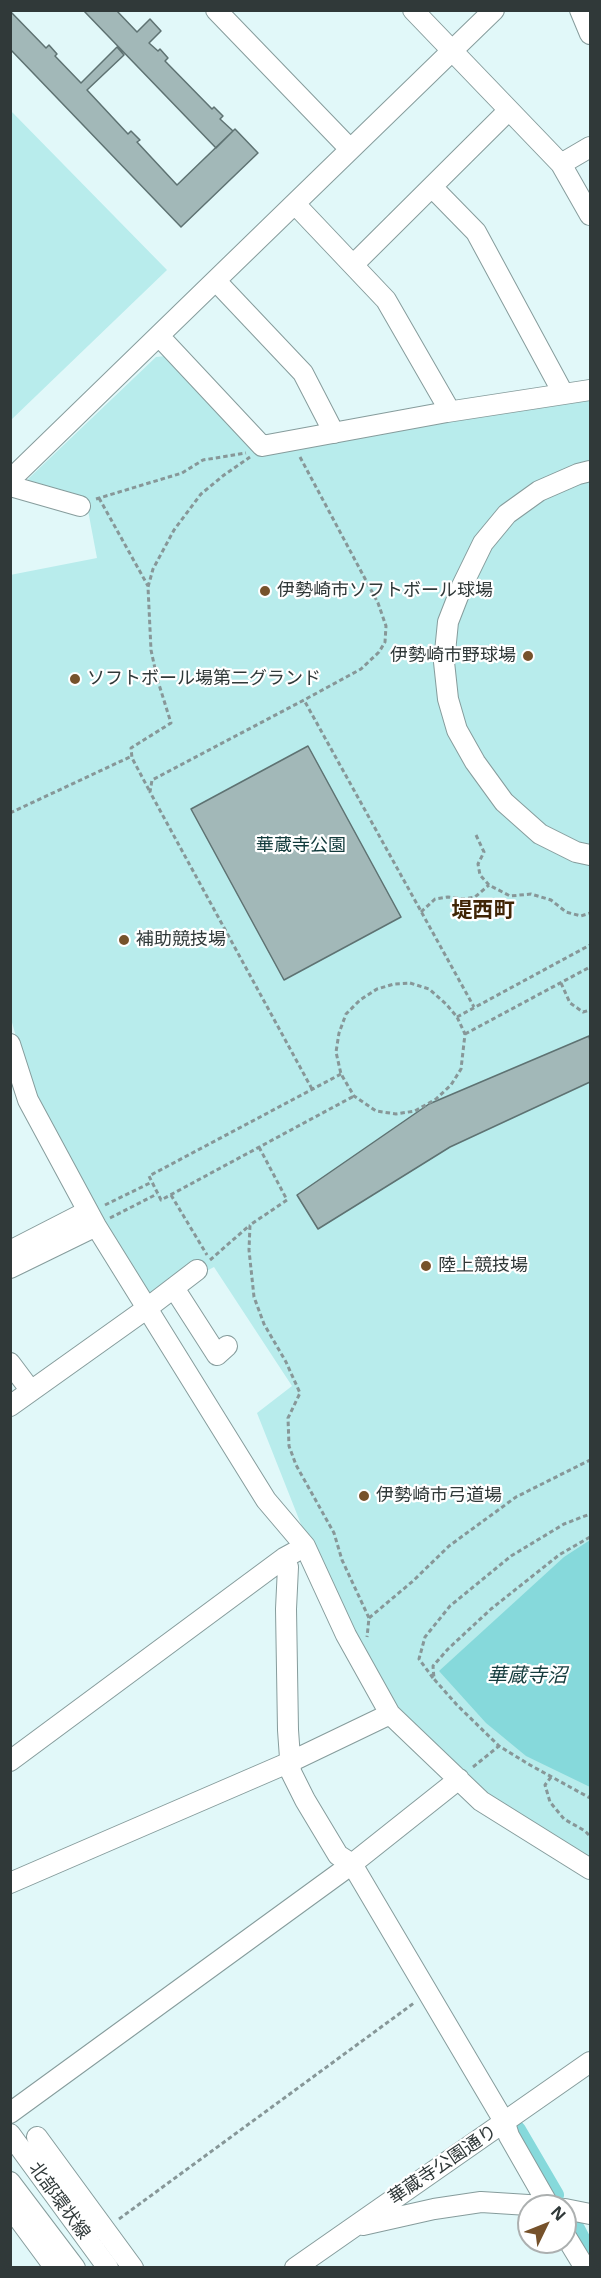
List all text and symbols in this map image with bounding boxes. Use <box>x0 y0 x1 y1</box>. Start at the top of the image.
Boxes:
place label: 伊勢崎市ソフトボール球場 <box>277 580 493 602</box>
marker: 伊勢崎市ソフトボール球場 <box>258 584 272 598</box>
place label: 伊勢崎市野球場 <box>390 645 516 667</box>
marker: 伊勢崎市野球場 <box>521 649 535 663</box>
place label: ソフトボール場第二グランド <box>87 668 321 690</box>
marker: ソフトボール場第二グランド <box>68 672 82 686</box>
park label: 華蔵寺公園 <box>256 835 346 857</box>
district label: 堤西町 <box>452 898 514 924</box>
place label: 補助競技場 <box>136 929 226 951</box>
marker: 補助競技場 <box>117 933 131 947</box>
place label: 陸上競技場 <box>438 1255 528 1277</box>
marker: 陸上競技場 <box>419 1259 433 1273</box>
place label: 伊勢崎市弓道場 <box>376 1485 502 1507</box>
marker: 伊勢崎市弓道場 <box>357 1489 371 1503</box>
water label: 華蔵寺沼 <box>487 1664 567 1688</box>
street label: 華蔵寺公園通り <box>385 2121 501 2209</box>
street label: 北部環状線 <box>24 2158 94 2244</box>
north arrow <box>517 2194 577 2254</box>
text: N <box>546 2201 571 2225</box>

